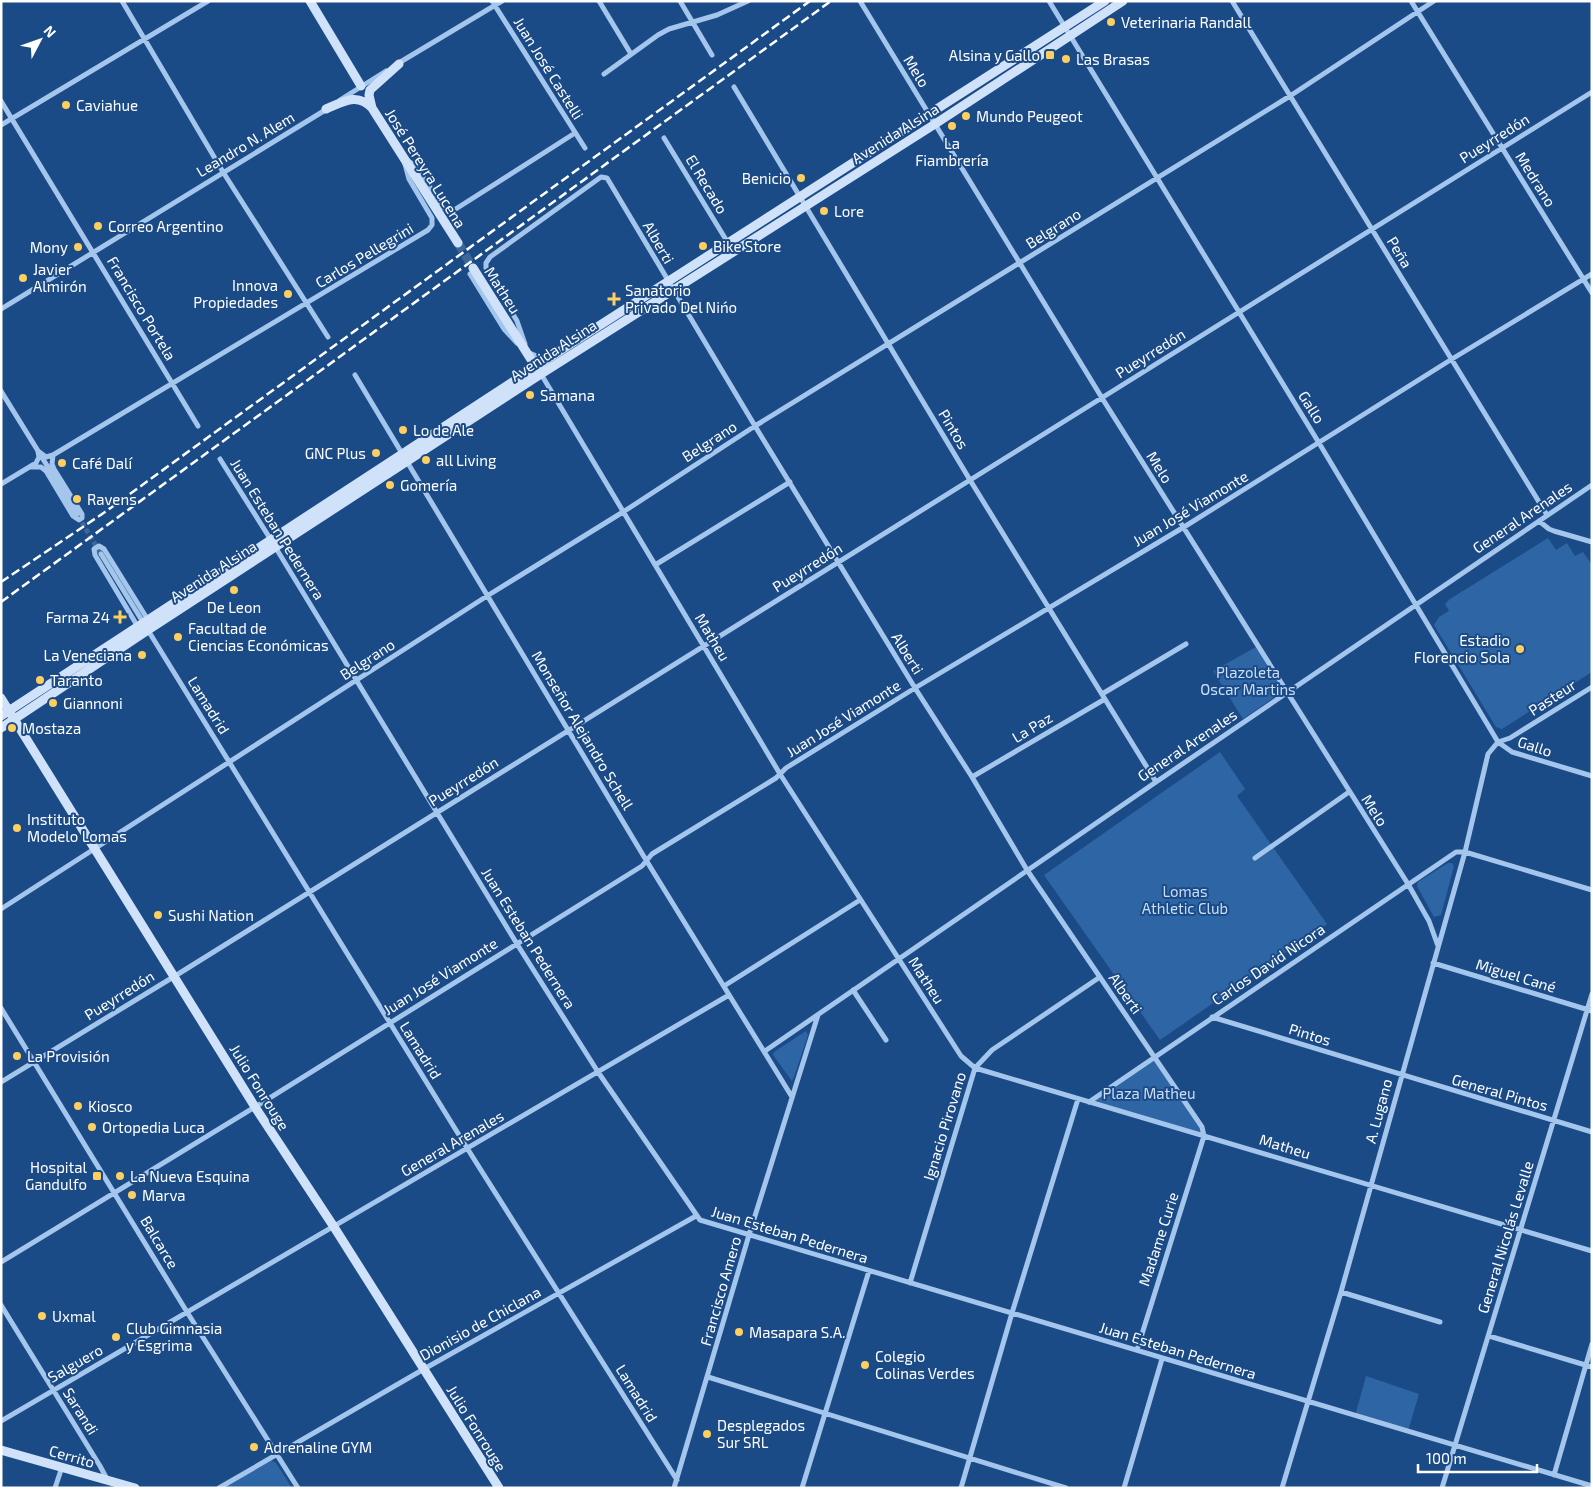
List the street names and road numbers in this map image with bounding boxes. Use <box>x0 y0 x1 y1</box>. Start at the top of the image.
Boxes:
street label: Juan José Castelli <box>510 14 588 122</box>
street label: Melo <box>900 52 934 90</box>
street label: Avenida Alsina <box>848 99 942 167</box>
street label: José Pereyra Lucena <box>382 105 470 231</box>
street label: Leandro N. Alem <box>193 108 297 180</box>
street label: Pueyrredón <box>1456 109 1532 167</box>
street label: Medrano <box>1512 148 1560 210</box>
street label: El Recado <box>682 151 732 217</box>
street label: Belgrano <box>1022 204 1084 252</box>
street label: Alberti <box>640 218 678 266</box>
street label: Carlos Pellegrini <box>312 219 416 291</box>
street label: Peña <box>1384 233 1416 271</box>
street label: Francisco Portela <box>104 253 180 363</box>
street label: Matheu <box>481 263 525 317</box>
street label: Avenida Alsina <box>506 315 600 385</box>
street label: Pueyrredón <box>1112 324 1188 382</box>
street label: Gallo <box>1295 387 1329 427</box>
street label: Pintos <box>935 406 973 452</box>
street label: Belgrano <box>678 417 740 465</box>
street label: Melo <box>1143 448 1177 486</box>
street label: Juan Esteban Pedernera <box>227 455 329 603</box>
street label: Juan José Viamonte <box>1129 467 1251 549</box>
street label: General Arenales <box>1469 477 1575 557</box>
street label: Avenida Alsina <box>166 536 260 606</box>
street label: Pueyrredón <box>769 538 845 596</box>
street label: Matheu <box>692 610 734 664</box>
street label: Alberti <box>888 629 928 677</box>
street label: Belgrano <box>336 635 398 683</box>
street label: Monseñor Alejandro Schell <box>527 647 638 814</box>
street label: Lamadrid <box>184 673 234 737</box>
street label: Pasteur <box>1525 675 1579 719</box>
street label: Juan José Viamonte <box>783 676 903 760</box>
street label: General Arenales <box>1134 705 1240 785</box>
street label: La Paz <box>1009 708 1055 746</box>
street label: Gallo <box>1516 732 1554 760</box>
street label: Pueyrredón <box>425 752 501 810</box>
street label: Melo <box>1358 791 1392 829</box>
street label: Juan Esteban Pedernera <box>478 864 580 1012</box>
street label: Carlos David Nicora <box>1208 919 1328 1009</box>
street label: Juan José Viamonte <box>380 934 500 1018</box>
street label: Matheu <box>905 953 949 1007</box>
street label: Miguel Cané <box>1474 954 1558 996</box>
street label: Pueyrredón <box>81 966 157 1024</box>
street label: Alberti <box>1105 969 1147 1017</box>
street label: Lamadrid <box>396 1018 446 1082</box>
street label: Pintos <box>1287 1019 1333 1049</box>
street label: Julio Fonrouge <box>226 1041 294 1133</box>
street label: Ignacio Pirovano <box>919 1070 969 1182</box>
street label: General Pintos <box>1450 1070 1550 1114</box>
street label: A. Lugano <box>1361 1077 1395 1145</box>
street label: General Arenales <box>397 1106 507 1180</box>
street label: Matheu <box>1257 1130 1313 1162</box>
street label: General Nicolás Levalle <box>1473 1159 1537 1315</box>
street label: Madame Curie <box>1134 1190 1182 1288</box>
street label: Juan Esteban Pedernera <box>709 1202 871 1266</box>
street label: Balcarce <box>137 1212 183 1272</box>
street label: Francisco Amero <box>696 1234 744 1348</box>
street label: Dionisio de Chiclana <box>416 1282 544 1364</box>
street label: Juan Esteban Pedernera <box>1097 1318 1259 1382</box>
street label: Salguero <box>44 1340 106 1386</box>
street label: Lamadrid <box>612 1361 662 1425</box>
street label: Julio Fonrouge <box>443 1382 511 1474</box>
street label: Sarandi <box>60 1384 102 1438</box>
street label: Cerrito <box>47 1441 97 1471</box>

